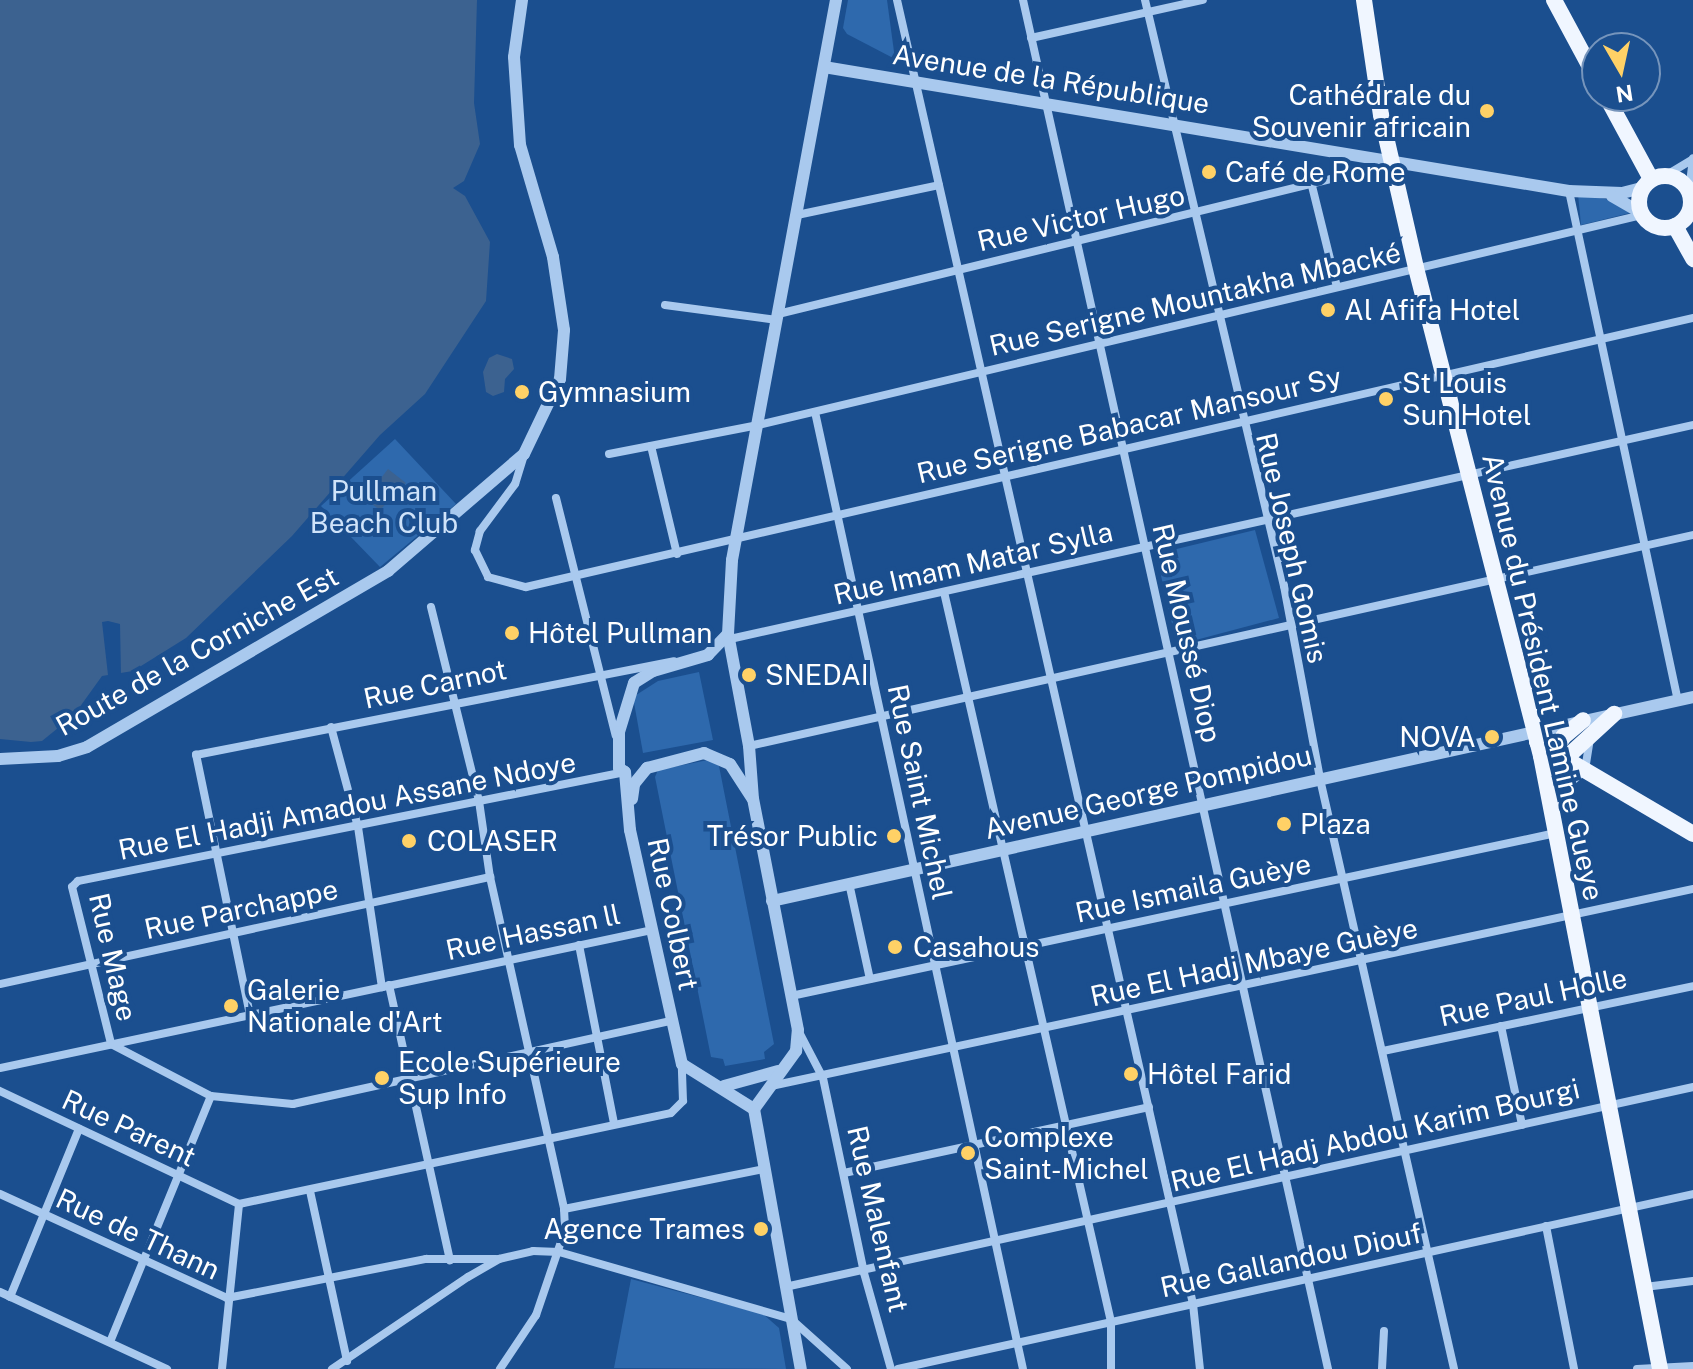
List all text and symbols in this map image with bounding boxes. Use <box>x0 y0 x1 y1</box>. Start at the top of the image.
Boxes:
north arrow <box>1581 32 1661 112</box>
street label: Avenue de la République <box>890 37 1212 121</box>
place label: Cathédrale du Souvenir africain <box>1252 78 1471 144</box>
text: N <box>1614 80 1635 108</box>
marker: Cathédrale du Souvenir africain <box>1478 102 1496 120</box>
place label: Café de Rome <box>1225 155 1406 189</box>
marker: Café de Rome <box>1200 163 1218 181</box>
street label: Rue Victor Hugo <box>974 178 1188 258</box>
street label: Rue Serigne Mountakha Mbacké <box>986 235 1404 363</box>
place label: Al Afifa Hotel <box>1344 293 1520 327</box>
marker: Al Afifa Hotel <box>1319 301 1337 319</box>
street label: Rue Serigne Babacar Mansour Sy <box>913 360 1345 490</box>
place label: St Louis Sun Hotel <box>1402 366 1531 432</box>
place label: Gymnasium <box>538 375 691 409</box>
marker: Gymnasium <box>513 383 531 401</box>
marker: St Louis Sun Hotel <box>1377 390 1395 408</box>
street label: Rue Joseph Gomis <box>1249 429 1335 667</box>
street label: Avenue du Président Lamine Gueye <box>1475 450 1611 904</box>
park label: Pullman Beach Club <box>310 474 458 540</box>
street label: Rue Imam Matar Sylla <box>830 514 1116 612</box>
street label: Rue Moussé Diop <box>1145 520 1229 746</box>
street label: Route de la Corniche Est <box>50 559 344 743</box>
place label: Hôtel Pullman <box>528 616 712 650</box>
marker: Hôtel Pullman <box>503 624 521 642</box>
street label: Rue Carnot <box>360 652 510 716</box>
place label: SNEDAI <box>765 658 869 692</box>
marker: SNEDAI <box>740 666 758 684</box>
street label: Rue Saint Michel <box>881 681 959 903</box>
place label: NOVA <box>1399 720 1476 754</box>
marker: NOVA <box>1483 728 1501 746</box>
street label: Avenue George Pompidou <box>981 738 1315 846</box>
street label: Rue El Hadji Amadou Assane Ndoye <box>115 745 579 867</box>
place label: Plaza <box>1300 807 1371 841</box>
marker: Plaza <box>1275 815 1293 833</box>
place label: Trésor Public <box>707 819 878 853</box>
place label: COLASER <box>427 824 558 858</box>
marker: Trésor Public <box>885 827 903 845</box>
marker: COLASER <box>398 830 420 852</box>
street label: Rue Colbert <box>640 835 706 993</box>
street label: Rue Ismaila Guèye <box>1072 847 1314 929</box>
street label: Rue Parchappe <box>141 872 341 946</box>
street label: Rue Mage <box>82 890 144 1024</box>
street label: Rue Hassan ll <box>443 897 623 967</box>
street label: Rue El Hadj Mbaye Guèye <box>1087 911 1421 1013</box>
place label: Casahous <box>913 930 1039 964</box>
marker: Casahous <box>884 936 906 958</box>
street label: Rue Paul Holle <box>1436 961 1630 1033</box>
place label: Galerie Nationale d'Art <box>247 973 443 1039</box>
marker: Galerie Nationale d'Art <box>222 997 240 1015</box>
place label: Ecole Supérieure Sup Info <box>398 1045 621 1111</box>
place label: Hôtel Farid <box>1147 1057 1292 1091</box>
marker: Hôtel Farid <box>1122 1065 1140 1083</box>
marker: Ecole Supérieure Sup Info <box>373 1069 391 1087</box>
street label: Rue El Hadj Abdou Karim Bourgi <box>1167 1071 1583 1199</box>
street label: Rue Parent <box>57 1082 201 1174</box>
place label: Complexe Saint-Michel <box>984 1120 1149 1186</box>
street label: Rue Malenfant <box>840 1123 916 1315</box>
marker: Complexe Saint-Michel <box>959 1144 977 1162</box>
street label: Rue de Thann <box>50 1181 226 1287</box>
place label: Agence Trames <box>543 1212 745 1246</box>
street label: Rue Gallandou Diouf <box>1157 1216 1425 1304</box>
marker: Agence Trames <box>752 1220 770 1238</box>

